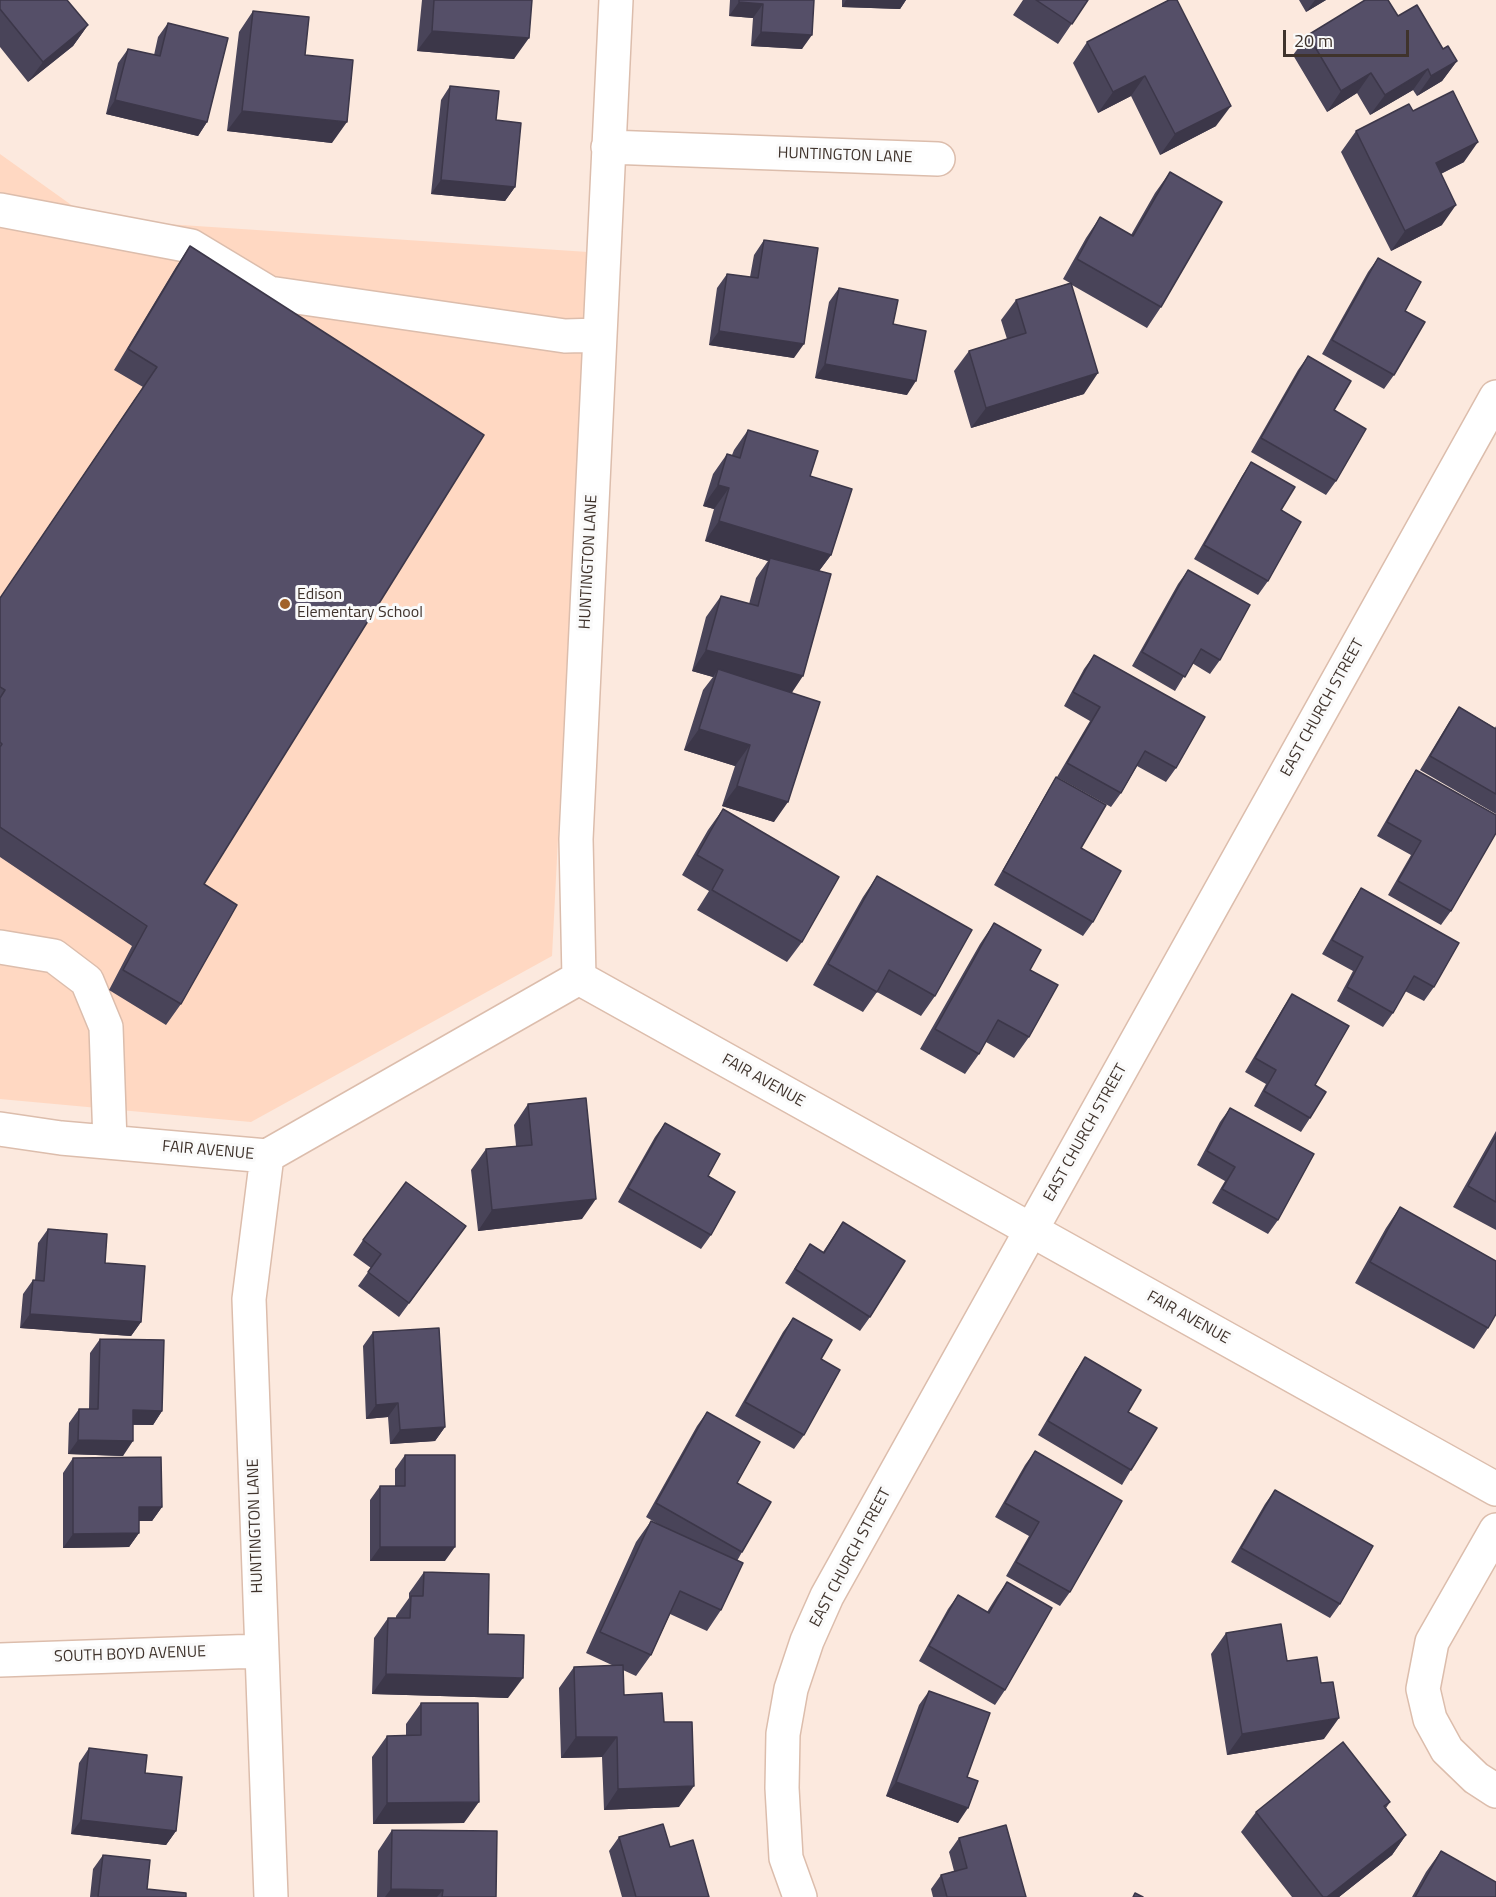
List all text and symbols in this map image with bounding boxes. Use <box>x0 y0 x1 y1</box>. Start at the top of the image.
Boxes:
scale bar <box>1286 18 1412 56</box>
text: 20 m <box>1294 27 1333 54</box>
street label: HUNTINGTON LANE <box>777 144 913 168</box>
street label: HUNTINGTON LANE <box>576 494 602 630</box>
place label: Edison Elementary School <box>297 585 423 623</box>
marker: Edison Elementary School <box>278 597 292 611</box>
street label: EAST CHURCH STREET <box>1277 636 1369 780</box>
street label: FAIR AVENUE <box>718 1050 808 1112</box>
street label: EAST CHURCH STREET <box>1040 1061 1132 1205</box>
street label: FAIR AVENUE <box>161 1137 255 1165</box>
street label: FAIR AVENUE <box>1143 1287 1233 1349</box>
street label: HUNTINGTON LANE <box>244 1458 268 1594</box>
street label: EAST CHURCH STREET <box>806 1485 896 1631</box>
street label: SOUTH BOYD AVENUE <box>54 1643 206 1667</box>

